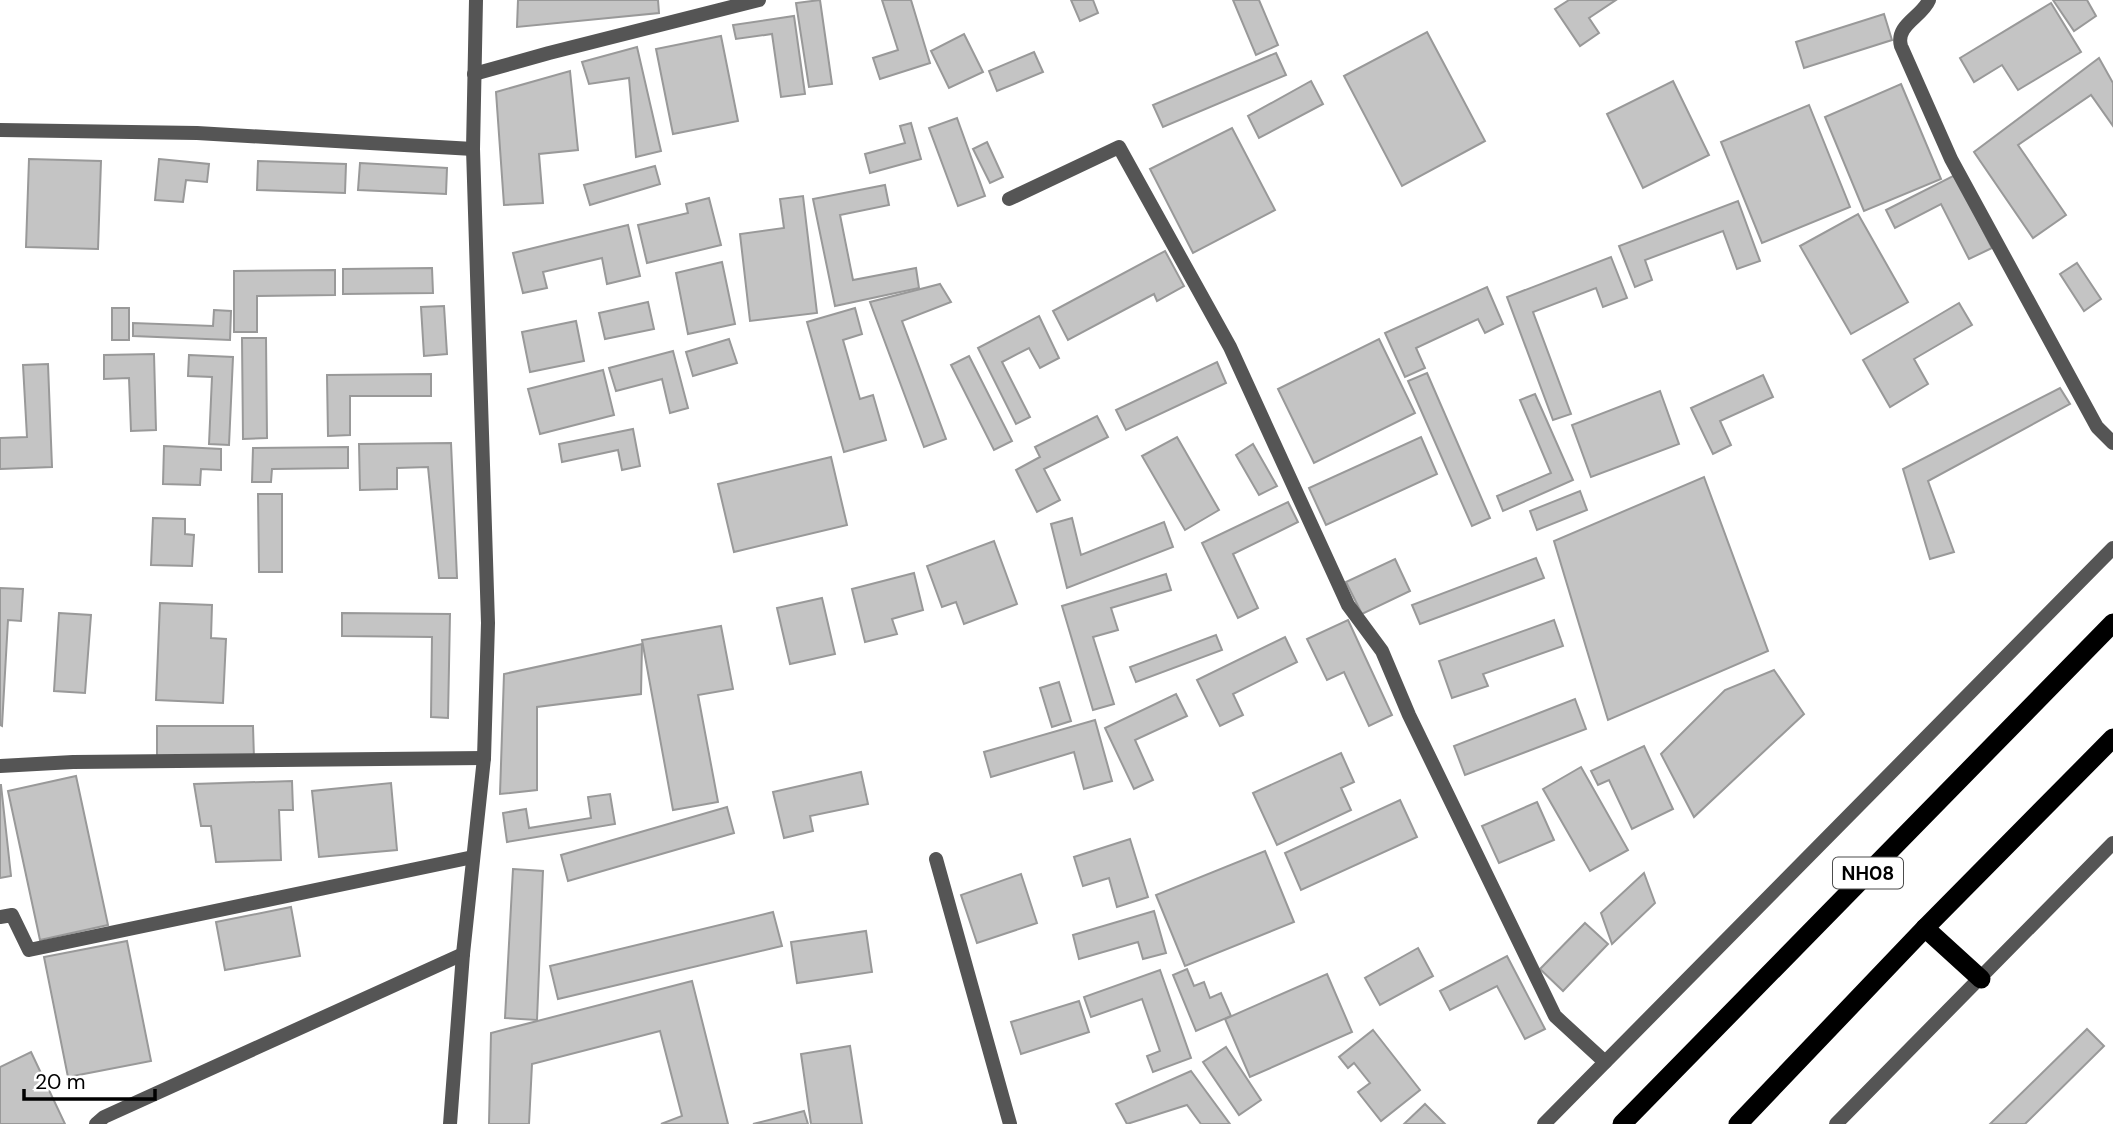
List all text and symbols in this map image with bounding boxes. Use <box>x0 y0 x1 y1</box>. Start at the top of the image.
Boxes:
road number: NH08 <box>1833 858 1903 888</box>
scale bar <box>24 1058 156 1102</box>
text: 20 m <box>35 1068 86 1096</box>

